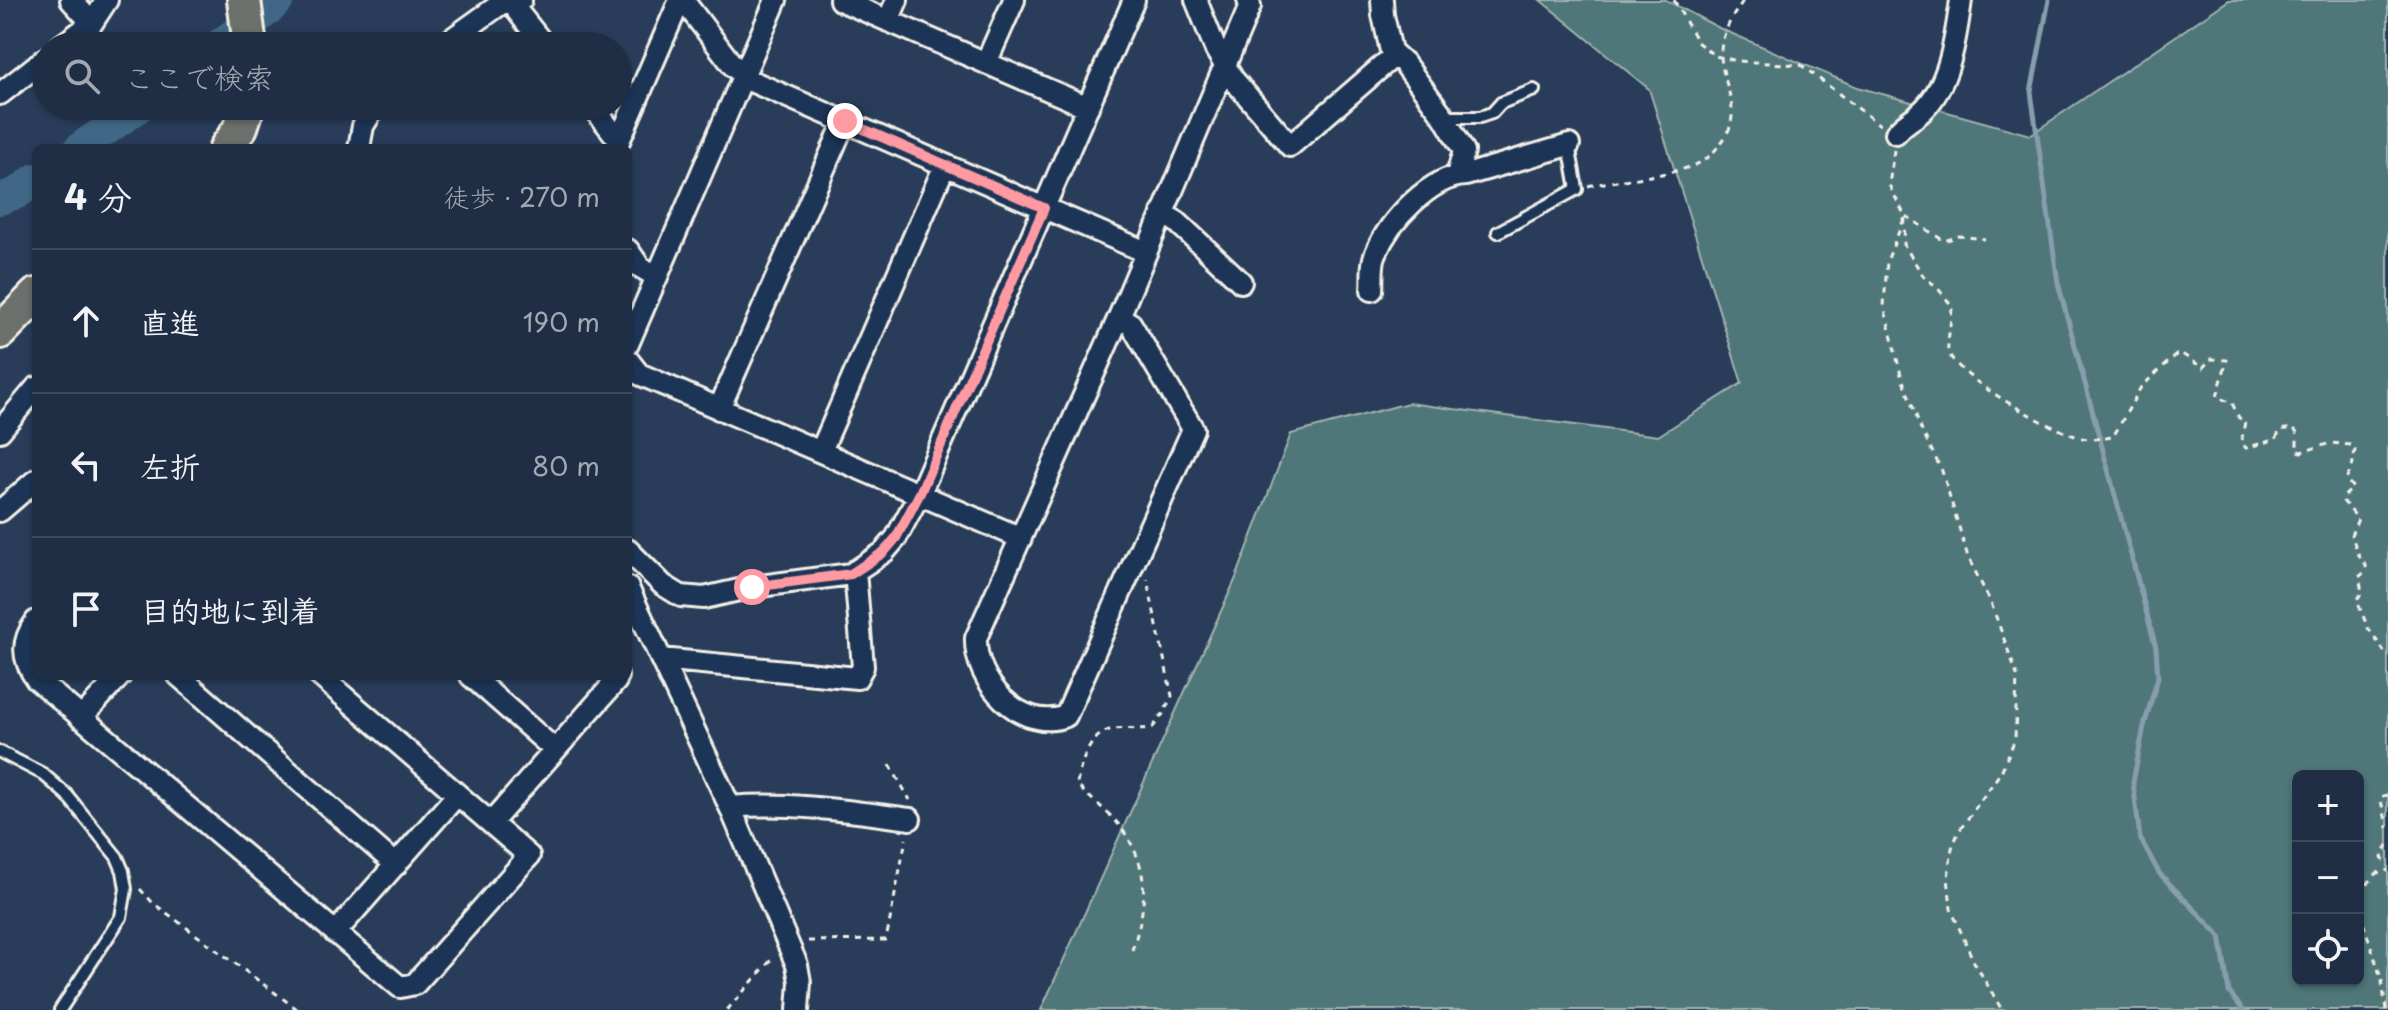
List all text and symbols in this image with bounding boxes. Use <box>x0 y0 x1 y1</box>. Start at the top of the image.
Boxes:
search box <box>32 32 632 120</box>
icon: search <box>60 54 104 98</box>
text: ここで検索 <box>124 54 274 99</box>
route end <box>827 103 863 139</box>
text: 4 分 <box>64 170 132 222</box>
text: 徒歩 · 270 m <box>444 177 600 216</box>
icon: ahead <box>64 299 108 343</box>
text: 直進 <box>140 299 200 344</box>
text: 190 m <box>523 302 600 341</box>
icon: left <box>64 443 108 487</box>
text: 左折 <box>140 443 200 488</box>
text: 80 m <box>532 446 600 485</box>
route start <box>734 569 770 605</box>
icon: arrive <box>64 587 108 631</box>
text: 目的地に到着 <box>140 587 320 632</box>
map controls <box>2292 770 2364 986</box>
button: + <box>2292 770 2364 842</box>
button: − <box>2292 842 2364 914</box>
button: locate <box>2292 914 2364 986</box>

